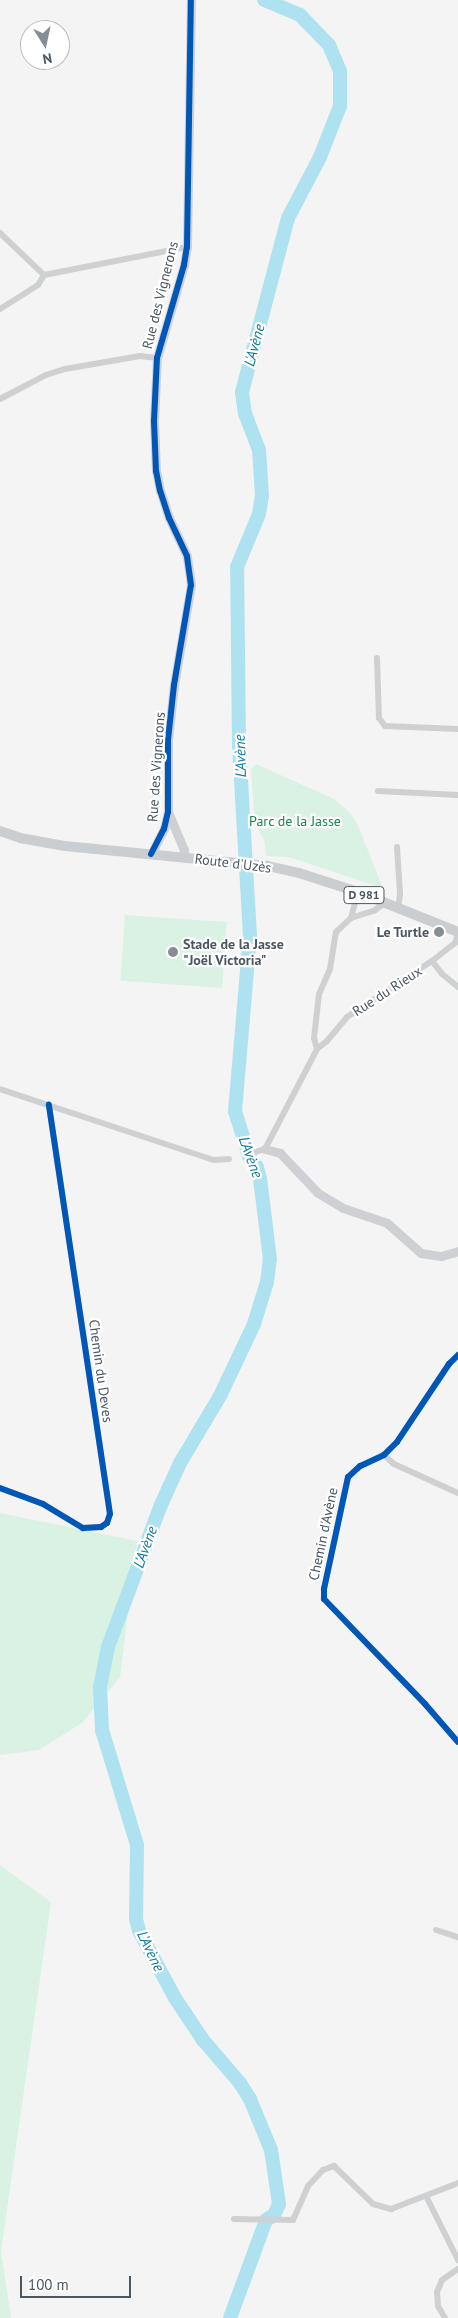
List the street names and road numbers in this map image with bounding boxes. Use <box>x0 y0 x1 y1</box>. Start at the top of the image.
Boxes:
street label: Rue des Vignerons <box>138 239 182 351</box>
street label: Rue des Vignerons <box>144 711 168 823</box>
street label: Route d'Uzès <box>194 850 272 876</box>
road number: D 981 <box>343 886 385 904</box>
street label: Rue du Rieux <box>349 962 425 1020</box>
street label: Chemin du Deves <box>85 1319 117 1423</box>
street label: Chemin d'Avène <box>305 1486 341 1582</box>

